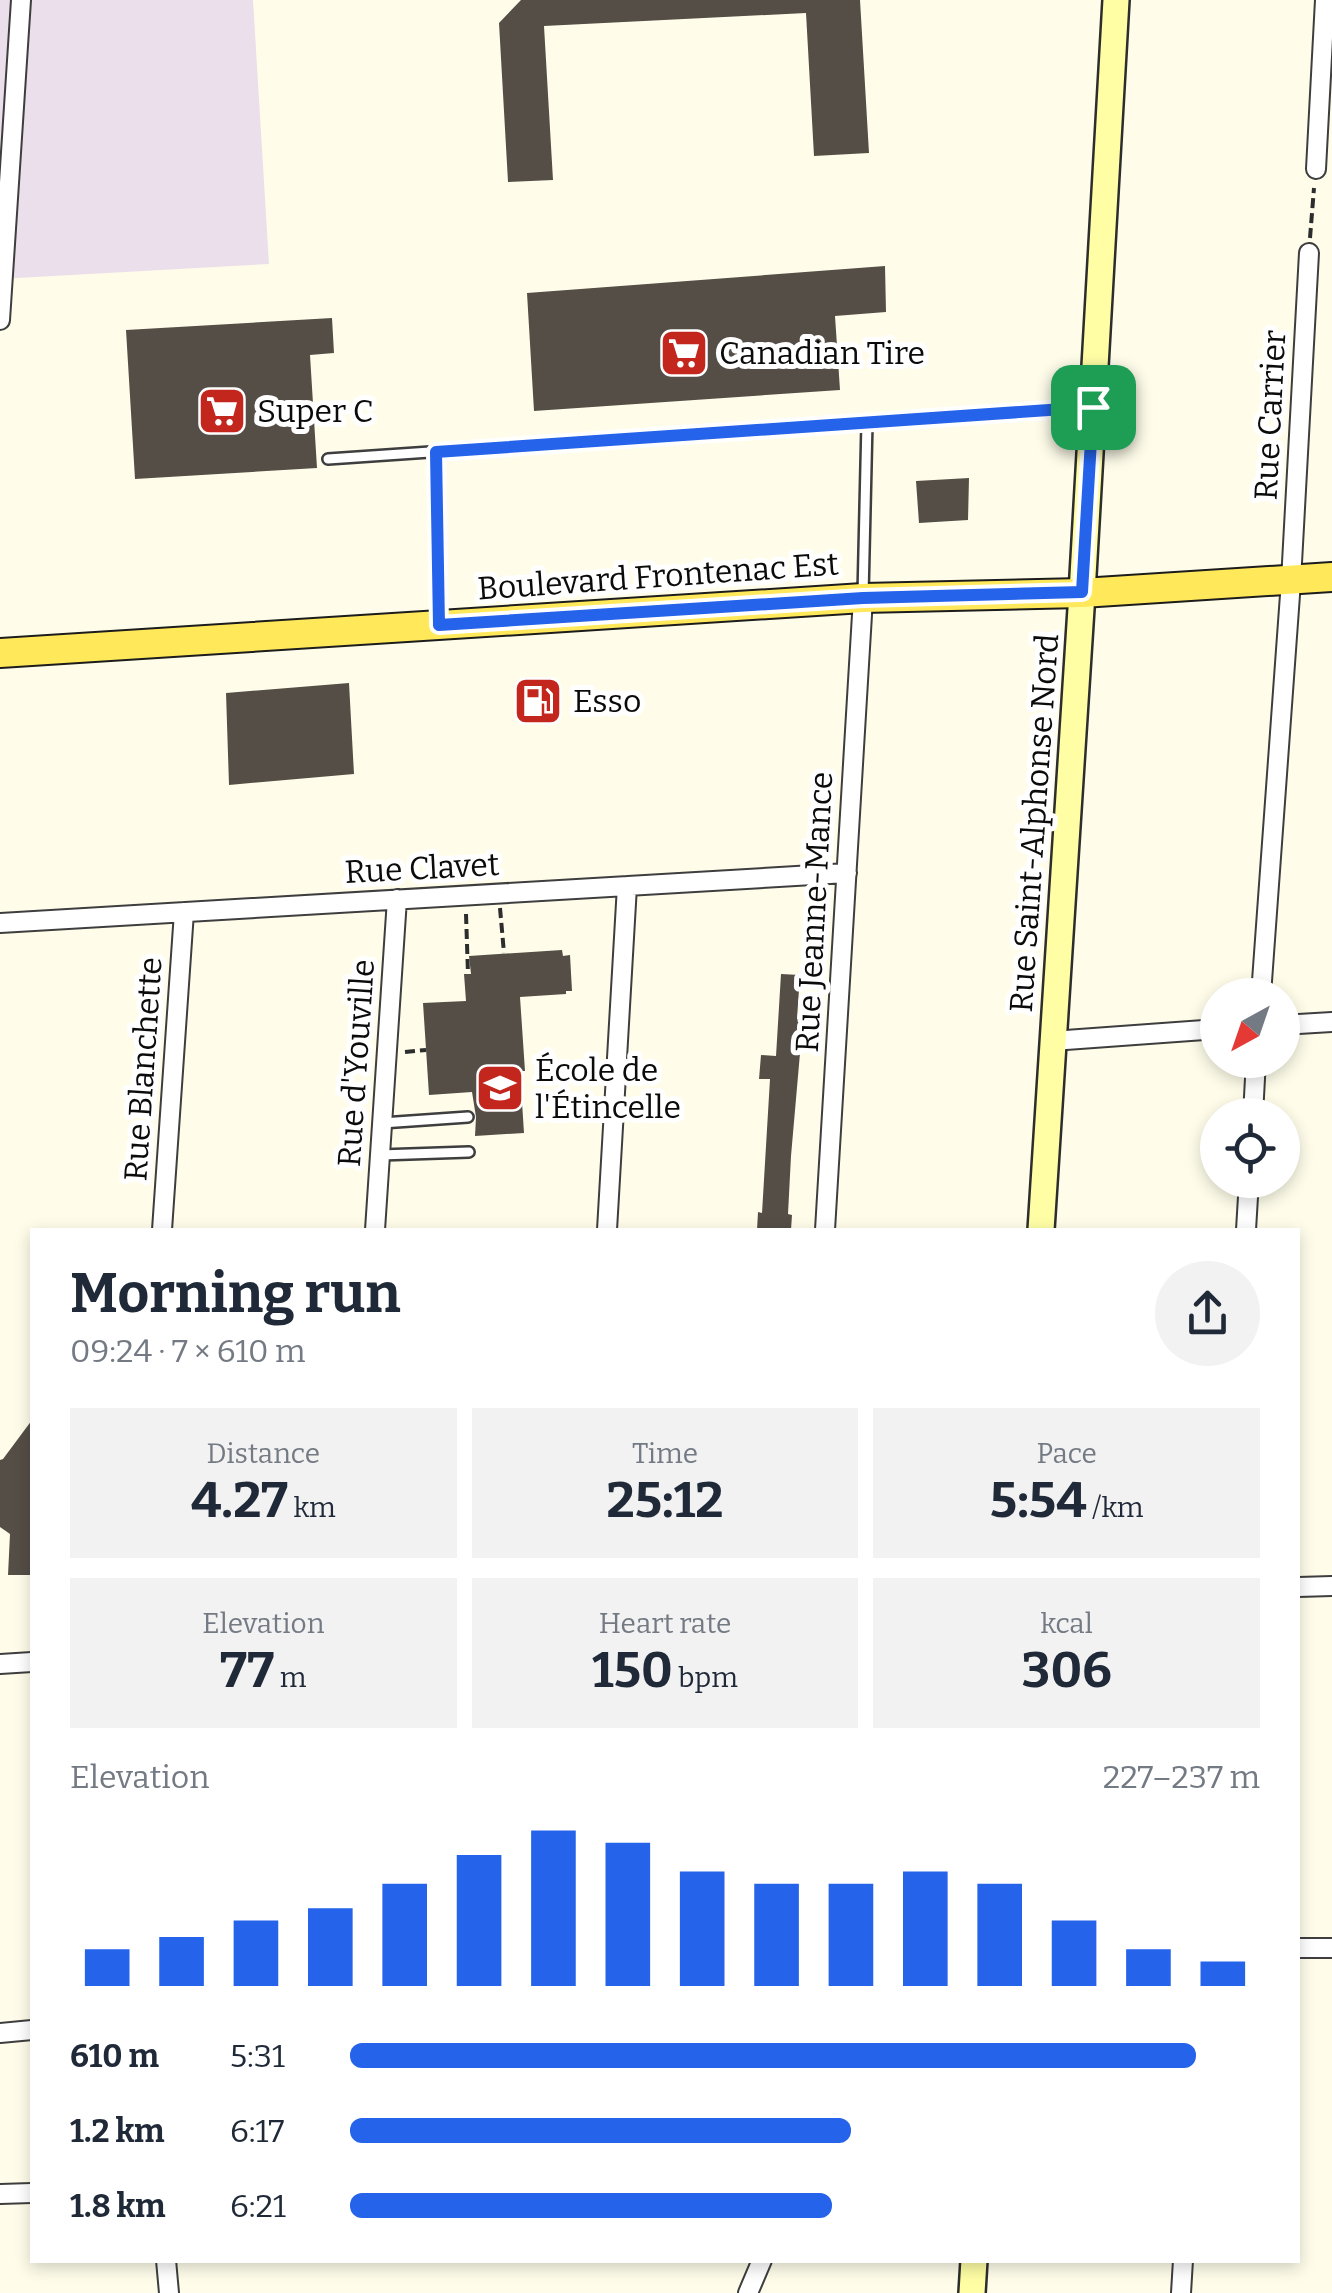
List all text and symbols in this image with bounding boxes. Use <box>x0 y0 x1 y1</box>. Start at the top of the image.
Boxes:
supermarket icon: Canadian Tire <box>658 327 710 379</box>
street label: Rue Carrier <box>1247 329 1293 501</box>
place label: Canadian Tire <box>719 334 925 372</box>
pin <box>1051 365 1136 450</box>
icon: arrive <box>1066 380 1121 435</box>
supermarket icon: Super C <box>196 385 248 437</box>
place label: Super C <box>257 392 373 430</box>
street label: Boulevard Frontenac Est <box>476 544 840 608</box>
street label: Rue Saint-Alphonse Nord <box>1002 632 1066 1014</box>
fuel station icon: Esso <box>512 675 564 727</box>
place label: Esso <box>573 682 641 720</box>
street label: Rue Jeanne-Mance <box>788 771 840 1053</box>
street label: Rue Clavet <box>344 845 501 891</box>
street label: Rue Blanchette <box>116 956 170 1182</box>
street label: Rue d'Youville <box>330 958 382 1168</box>
north arrow <box>1200 978 1300 1078</box>
map controls <box>1200 978 1300 1198</box>
place label: École de l'Étincelle <box>535 1051 681 1126</box>
school or university icon: École de l'Étincelle <box>474 1062 526 1114</box>
button: locate <box>1200 1098 1300 1198</box>
text: Morning run <box>70 1261 401 1327</box>
button: share <box>1155 1261 1260 1366</box>
text: 09:24 · 7 × 610 m <box>70 1332 306 1370</box>
text: Distance <box>207 1437 320 1470</box>
text: Time <box>632 1437 698 1470</box>
text: Pace <box>1036 1437 1097 1470</box>
text: 4.27 <box>191 1470 288 1530</box>
text: 25:12 <box>607 1470 723 1530</box>
text: 5:54 <box>990 1470 1087 1530</box>
text: km <box>288 1491 336 1524</box>
text: /km <box>1087 1491 1144 1524</box>
text: Elevation <box>202 1607 324 1640</box>
text: Heart rate <box>599 1607 731 1640</box>
text: kcal <box>1041 1607 1093 1640</box>
text: 77 <box>220 1640 274 1700</box>
text: 150 <box>592 1640 673 1700</box>
text: 306 <box>1022 1640 1112 1700</box>
text: m <box>274 1661 307 1694</box>
text: bpm <box>673 1661 738 1694</box>
text: Elevation <box>70 1758 210 1796</box>
text: 227–237 m <box>1103 1758 1260 1796</box>
text: 610 m <box>70 2037 159 2075</box>
text: 5:31 <box>230 2037 285 2075</box>
text: 1.2 km <box>70 2112 165 2150</box>
text: 6:17 <box>230 2112 284 2150</box>
text: 1.8 km <box>70 2187 166 2225</box>
text: 6:21 <box>230 2187 286 2225</box>

